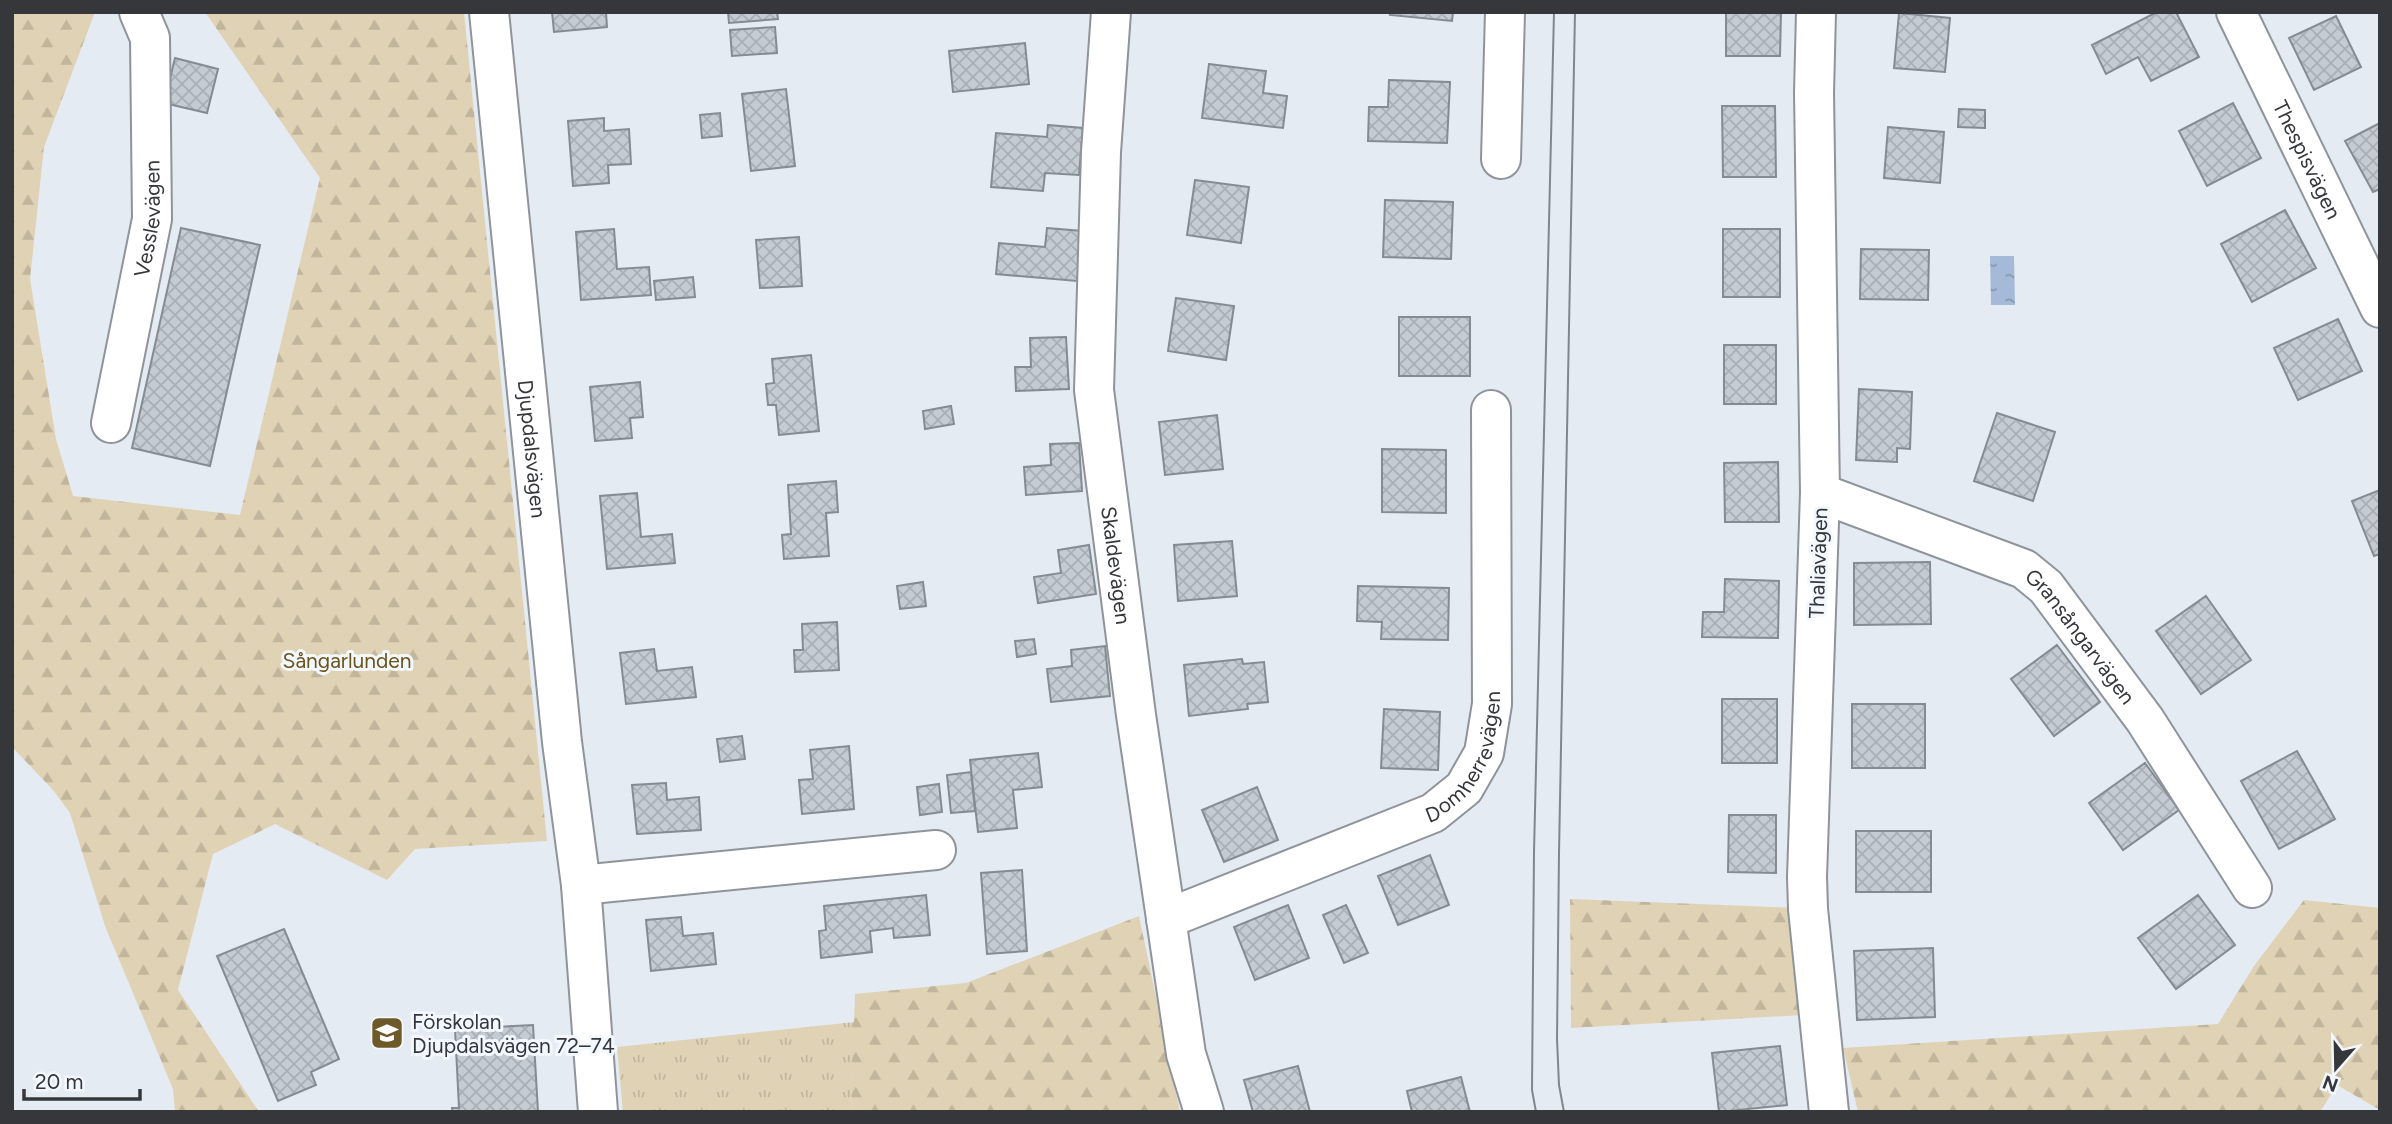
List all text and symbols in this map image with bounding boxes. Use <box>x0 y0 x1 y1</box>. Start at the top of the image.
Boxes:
street label: Thespisvägen <box>2268 96 2347 223</box>
street label: Vesslevägen <box>128 160 165 279</box>
street label: Djupdalsvägen <box>513 379 552 519</box>
street label: Skaldevägen <box>1097 505 1137 626</box>
street label: Thaliavägen <box>1804 507 1832 619</box>
street label: Gransångarvägen <box>2021 563 2141 709</box>
park label: Sångarlunden <box>283 648 411 673</box>
street label: Domherrevägen <box>1422 691 1505 827</box>
place label: Förskolan Djupdalsvägen 72–74 <box>412 1009 615 1058</box>
school or university icon: Förskolan Djupdalsvägen 72–74 <box>368 1014 406 1052</box>
north arrow <box>2301 1033 2371 1103</box>
scale bar <box>24 1058 140 1102</box>
text: 20 m <box>35 1069 83 1094</box>
text: N <box>2320 1070 2341 1097</box>

